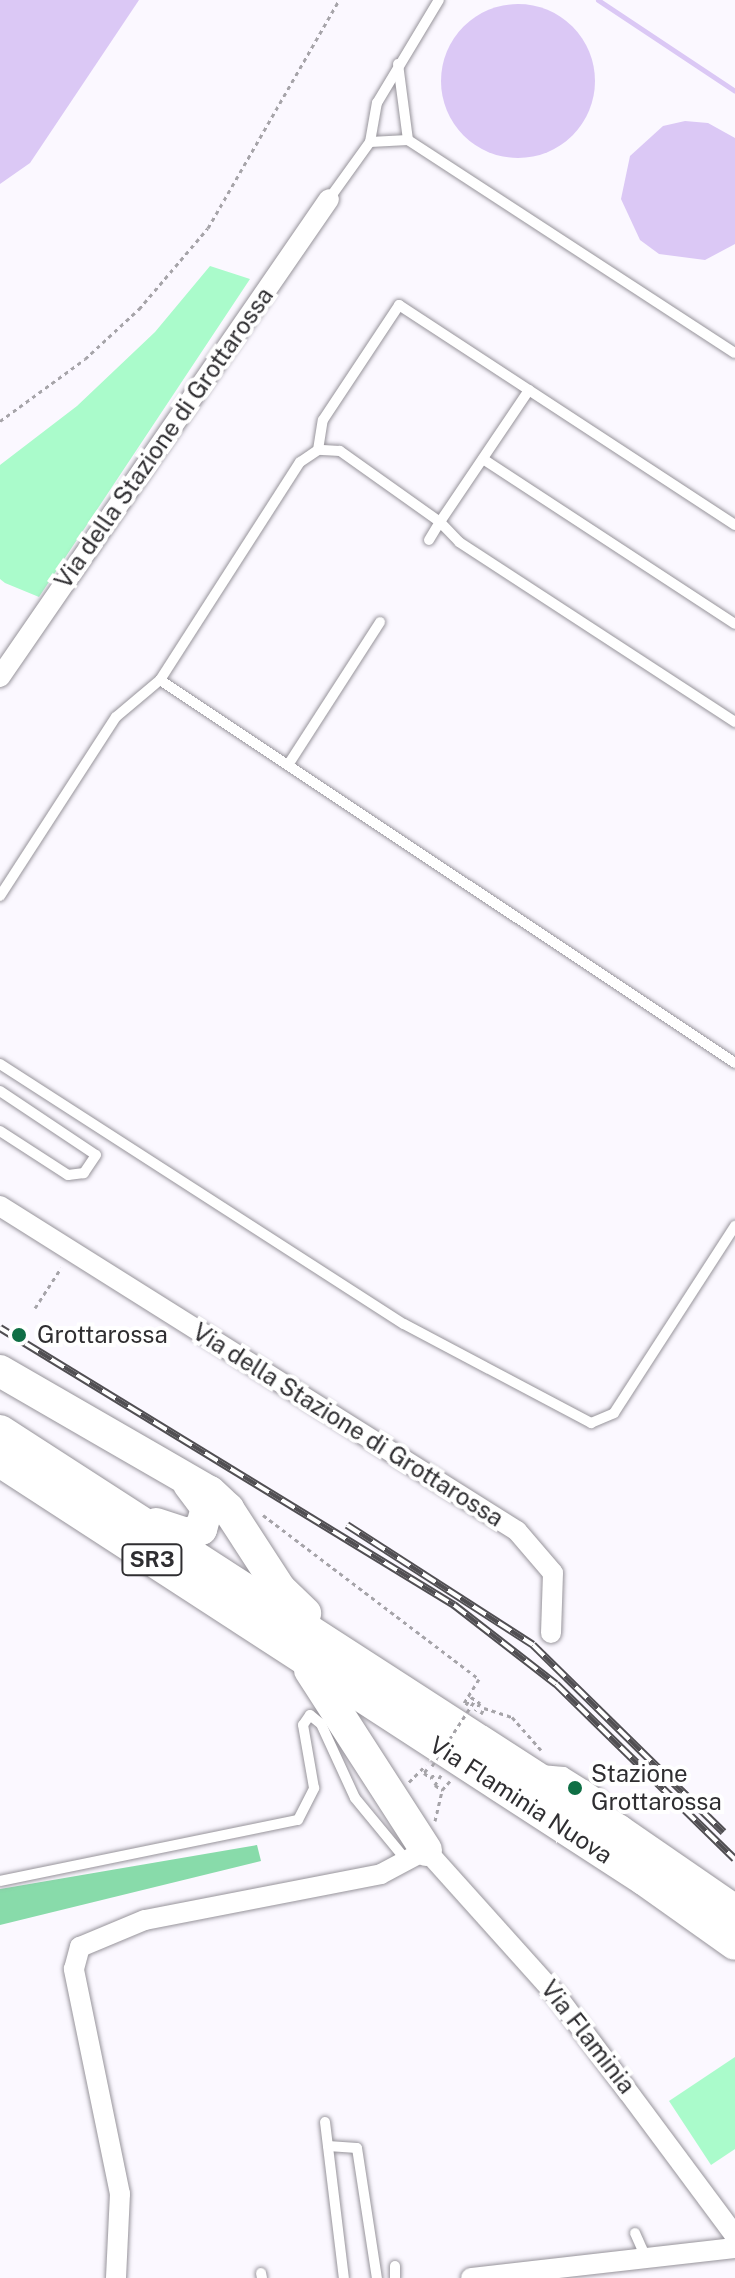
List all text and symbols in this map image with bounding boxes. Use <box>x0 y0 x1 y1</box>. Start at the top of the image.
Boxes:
street label: Via della Stazione di Grottarossa <box>48 282 280 594</box>
street label: Via della Stazione di Grottarossa <box>187 1317 509 1533</box>
place label: Grottarossa <box>37 1321 168 1349</box>
marker: Grottarossa <box>8 1324 30 1346</box>
road number: SR3 <box>120 1542 184 1578</box>
street label: Via Flaminia Nuova <box>424 1730 618 1870</box>
place label: Stazione Grottarossa <box>591 1760 722 1816</box>
marker: Stazione Grottarossa <box>566 1779 584 1797</box>
street label: Via Flaminia <box>535 1975 641 2099</box>

